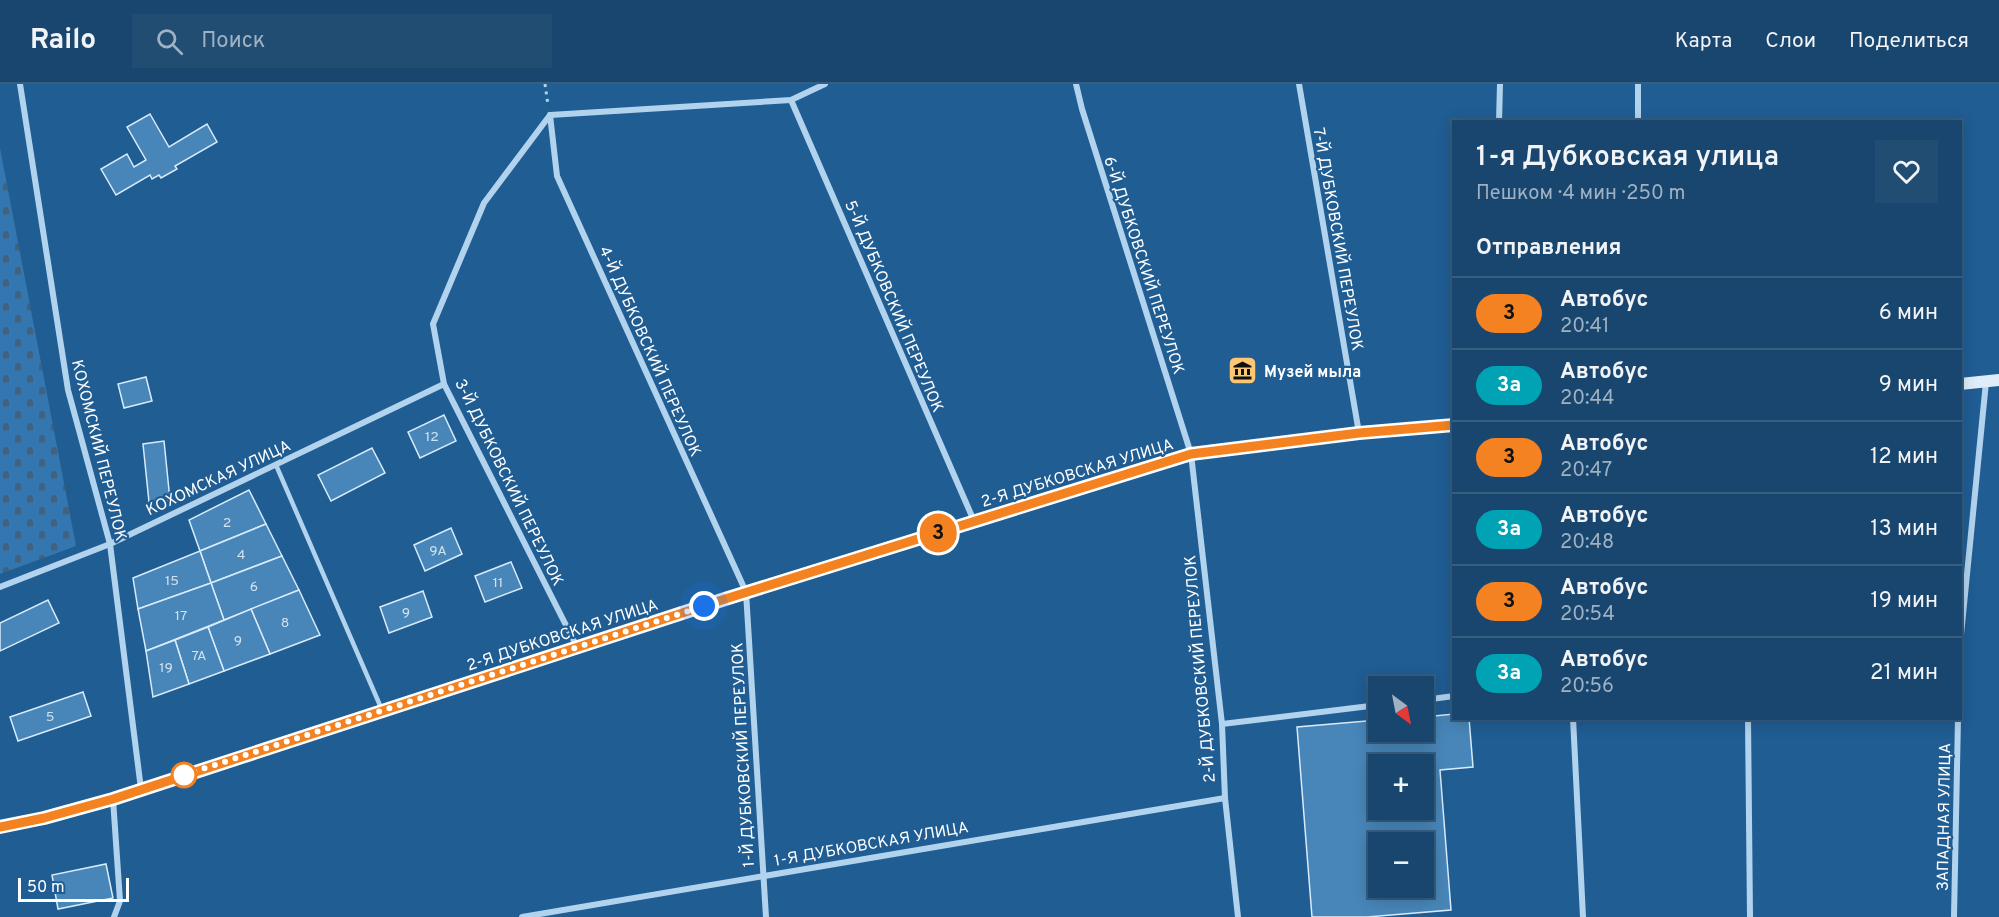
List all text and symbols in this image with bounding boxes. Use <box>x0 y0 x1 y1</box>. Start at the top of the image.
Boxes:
search box <box>132 14 552 68</box>
text: Railo <box>30 23 96 59</box>
icon: search <box>153 25 186 58</box>
text: Поиск <box>201 28 265 55</box>
text: Карта <box>1675 28 1732 55</box>
text: Слои <box>1765 28 1816 55</box>
text: Поделиться <box>1849 28 1969 55</box>
street label: 7-Й ДУБКОВСКИЙ ПЕРЕУЛОК <box>1308 126 1368 352</box>
text: 1-я Дубковская улица <box>1476 140 1779 176</box>
button: heart <box>1875 140 1938 203</box>
street label: 6-Й ДУБКОВСКИЙ ПЕРЕУЛОК <box>1098 153 1190 377</box>
text: Пешком · 4 мин · 250 m <box>1476 181 1685 207</box>
street label: 5-Й ДУБКОВСКИЙ ПЕРЕУЛОК <box>839 197 949 416</box>
text: Отправления <box>1476 235 1621 262</box>
street label: 4-Й ДУБКОВСКИЙ ПЕРЕУЛОК <box>594 243 707 460</box>
text: Автобус <box>1560 287 1648 314</box>
text: 3 <box>1503 300 1515 327</box>
text: 6 мин <box>1879 300 1938 327</box>
text: 20:41 <box>1560 314 1609 340</box>
museum icon: Музей мыла <box>1227 355 1259 387</box>
street label: КОХОМСКИЙ ПЕРЕУЛОК <box>66 357 132 543</box>
text: Автобус <box>1560 359 1648 386</box>
place label: Музей мыла <box>1264 363 1361 383</box>
text: 3а <box>1497 372 1521 399</box>
text: 9 мин <box>1879 372 1938 399</box>
street label: 3-Й ДУБКОВСКИЙ ПЕРЕУЛОК <box>449 375 569 590</box>
text: 20:44 <box>1560 386 1614 412</box>
house number: 12 <box>425 429 439 446</box>
text: Автобус <box>1560 431 1648 458</box>
street label: 2-Я ДУБКОВСКАЯ УЛИЦА <box>979 435 1176 513</box>
street label: КОХОМСКАЯ УЛИЦА <box>143 436 295 521</box>
text: 3 <box>1503 444 1515 471</box>
text: 12 мин <box>1870 444 1938 471</box>
text: 20:47 <box>1560 458 1612 484</box>
text: Автобус <box>1560 503 1648 530</box>
line badge: 3 <box>918 514 958 552</box>
house number: 2 <box>223 515 231 532</box>
text: 3а <box>1497 516 1521 543</box>
text: 13 мин <box>1870 516 1938 543</box>
text: 3 <box>932 520 944 547</box>
text: 20:48 <box>1560 530 1614 556</box>
house number: 9А <box>429 543 447 560</box>
house number: 4 <box>237 547 245 564</box>
street label: 2-Й ДУБКОВСКИЙ ПЕРЕУЛОК <box>1179 554 1221 784</box>
house number: 15 <box>165 573 179 590</box>
house number: 11 <box>493 575 503 592</box>
text: Автобус <box>1560 575 1648 602</box>
house number: 6 <box>250 579 258 596</box>
text: 3 <box>1503 588 1515 615</box>
text: 19 мин <box>1870 588 1938 615</box>
your location <box>689 591 719 621</box>
street label: 2-Я ДУБКОВСКАЯ УЛИЦА <box>464 595 661 676</box>
text: 20:54 <box>1560 602 1615 628</box>
house number: 9 <box>402 605 410 622</box>
house number: 17 <box>175 608 187 625</box>
house number: 8 <box>281 615 289 632</box>
house number: 9 <box>234 633 242 650</box>
street label: 1-Й ДУБКОВСКИЙ ПЕРЕУЛОК <box>726 642 760 868</box>
text: Автобус <box>1560 647 1648 674</box>
house number: 7А <box>191 648 207 665</box>
house number: 19 <box>159 660 173 677</box>
text: 3а <box>1497 660 1521 687</box>
text: 21 мин <box>1870 660 1938 687</box>
text: 20:56 <box>1560 674 1614 700</box>
north arrow <box>1368 676 1434 742</box>
map controls <box>1368 676 1434 898</box>
house number: 5 <box>46 709 54 726</box>
street label: ЗАПАДНАЯ УЛИЦА <box>1934 743 1956 891</box>
button: + <box>1368 754 1434 820</box>
unlabelled marker <box>171 762 197 788</box>
street label: 1-Я ДУБКОВСКАЯ УЛИЦА <box>773 818 970 872</box>
button: − <box>1368 832 1434 898</box>
scale bar <box>18 875 129 902</box>
text: 50 m <box>27 878 65 898</box>

